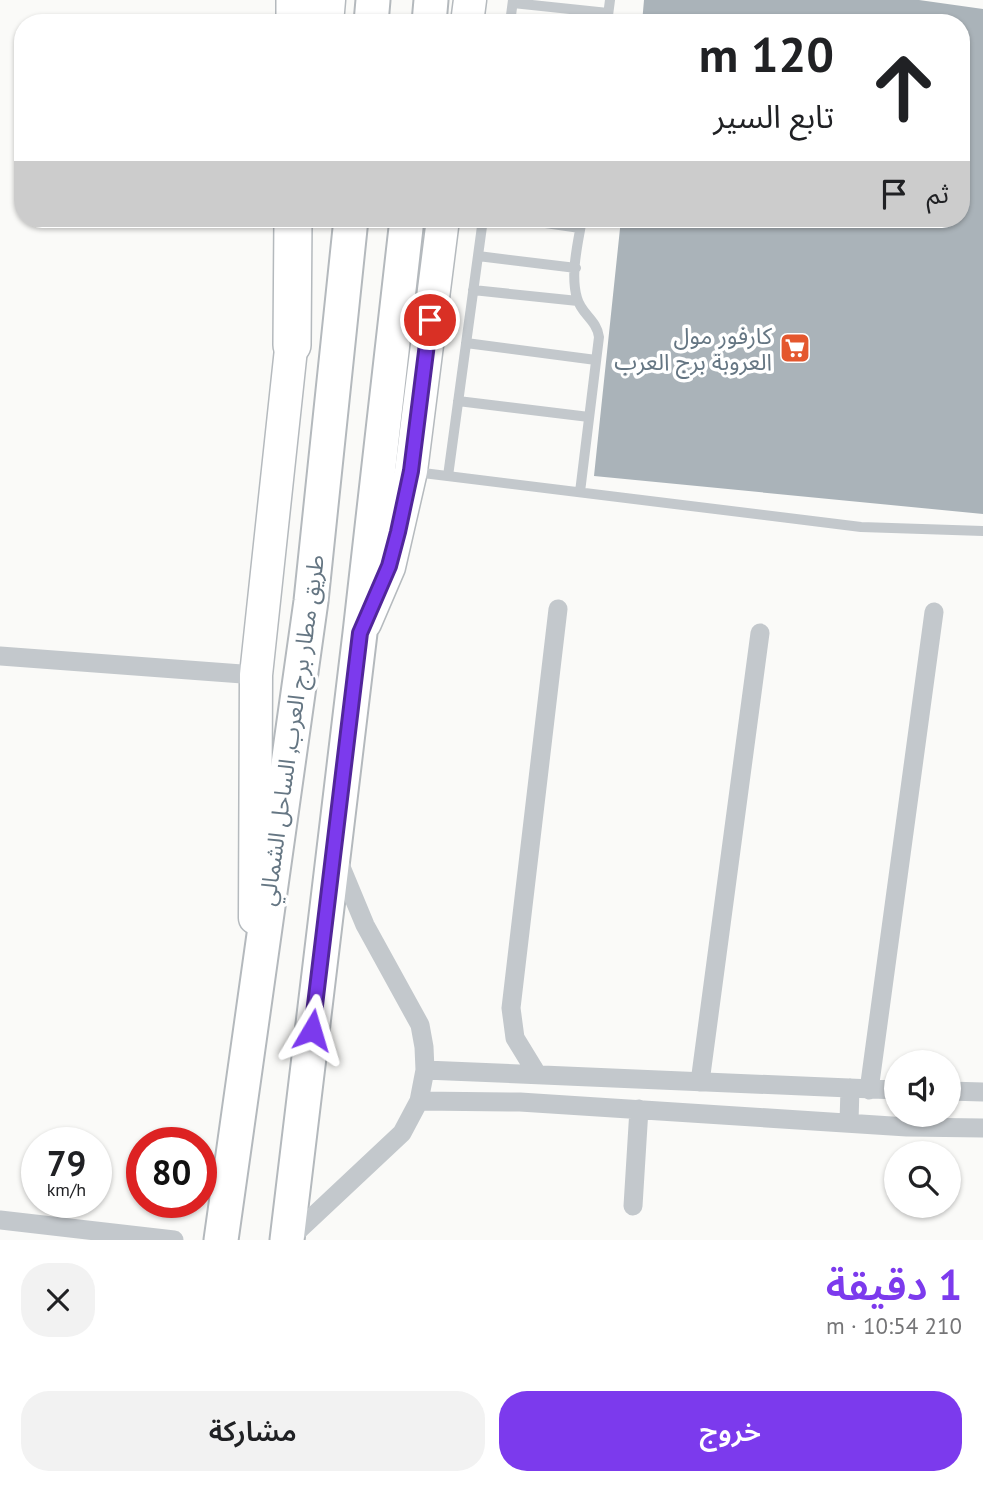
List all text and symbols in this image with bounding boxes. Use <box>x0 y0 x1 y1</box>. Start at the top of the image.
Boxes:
text: 120 m <box>699 22 834 86</box>
icon: ahead <box>858 42 949 133</box>
text: تابع السير <box>713 95 834 137</box>
icon: arrive <box>875 175 913 213</box>
text: ثم <box>927 177 949 210</box>
pin <box>400 290 460 350</box>
icon: arrive <box>411 301 449 339</box>
place label: كارفور مول العروبة برج العرب <box>614 321 773 379</box>
supermarket icon: كارفور مول العروبة برج العرب <box>778 331 812 365</box>
street label: طريق مطار برج العرب, الساحل الشمالي <box>252 553 333 908</box>
position arrow <box>275 993 349 1067</box>
map controls <box>884 1050 961 1218</box>
button: sound <box>884 1050 961 1127</box>
speed limit sign: 80 <box>126 1127 217 1218</box>
text: 79 <box>47 1140 86 1186</box>
button: search <box>884 1141 961 1218</box>
text: km/h <box>47 1178 86 1201</box>
text: 1 دقيقة <box>826 1257 962 1312</box>
button: close <box>21 1263 95 1337</box>
text: 210 m · 10:54 <box>826 1311 962 1340</box>
button: مشاركة <box>21 1391 485 1471</box>
button: خروج <box>499 1391 962 1471</box>

